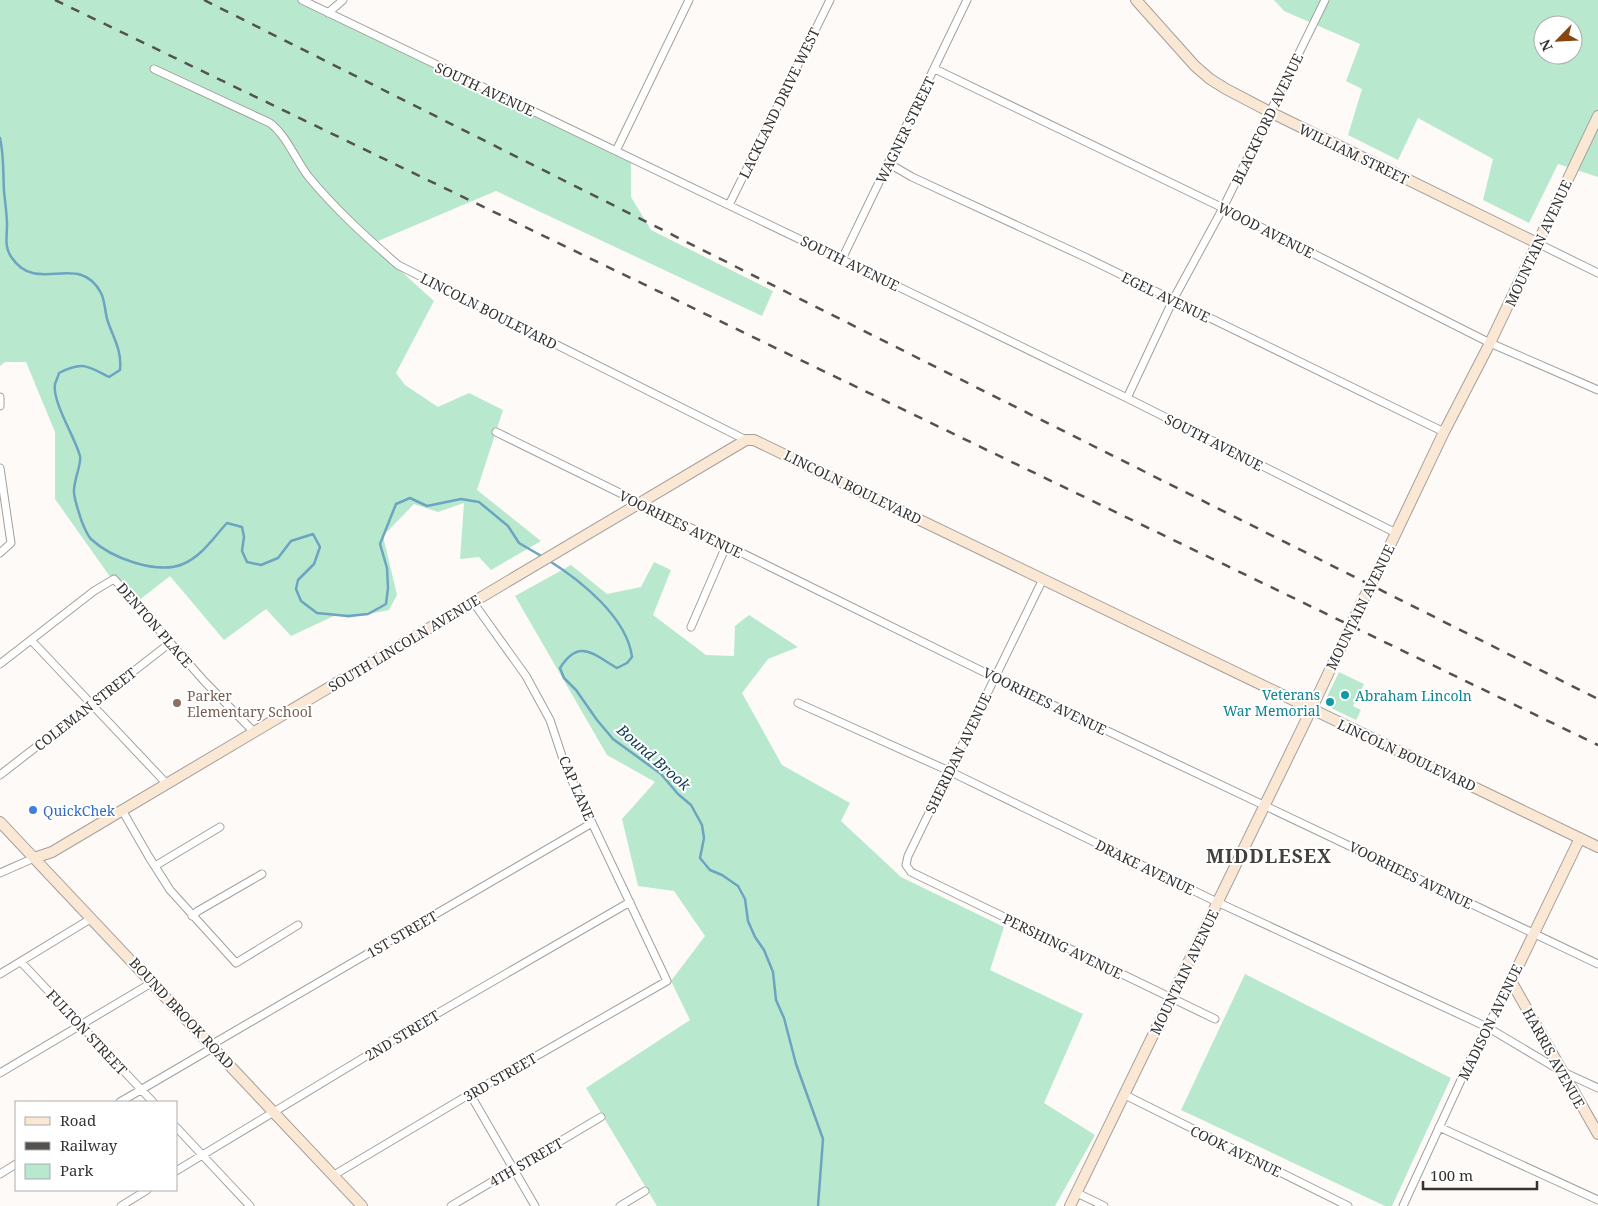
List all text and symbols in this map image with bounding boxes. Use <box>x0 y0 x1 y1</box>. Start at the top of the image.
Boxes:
north arrow <box>1533 15 1583 65</box>
street label: LACKLAND DRIVE WEST <box>734 24 824 182</box>
text: N <box>1535 37 1557 54</box>
street label: BLACKFORD AVENUE <box>1227 50 1307 188</box>
street label: SOUTH AVENUE <box>432 58 538 120</box>
street label: WAGNER STREET <box>871 73 939 187</box>
street label: WILLIAM STREET <box>1296 119 1413 189</box>
street label: MOUNTAIN AVENUE <box>1500 176 1576 309</box>
street label: WOOD AVENUE <box>1215 198 1317 262</box>
street label: SOUTH AVENUE <box>797 231 903 295</box>
street label: EGEL AVENUE <box>1119 267 1214 327</box>
street label: LINCOLN BOULEVARD <box>417 268 561 354</box>
street label: SOUTH AVENUE <box>1162 409 1267 475</box>
street label: LINCOLN BOULEVARD <box>781 445 925 529</box>
street label: VOORHEES AVENUE <box>616 486 746 562</box>
street label: MOUNTAIN AVENUE <box>1321 541 1399 673</box>
street label: DENTON PLACE <box>113 579 197 672</box>
street label: SOUTH LINCOLN AVENUE <box>324 590 484 696</box>
street label: COLEMAN STREET <box>30 663 140 755</box>
street label: VOORHEES AVENUE <box>980 663 1110 739</box>
place label: Veterans War Memorial <box>1223 685 1321 720</box>
place label: Parker Elementary School <box>187 686 313 721</box>
place label: Abraham Lincoln <box>1355 686 1472 705</box>
street label: SHERIDAN AVENUE <box>920 689 996 817</box>
marker: Abraham Lincoln <box>1339 689 1351 701</box>
marker: Veterans War Memorial <box>1324 696 1336 708</box>
marker: Parker Elementary School <box>171 697 183 709</box>
street label: LINCOLN BOULEVARD <box>1335 715 1479 795</box>
water label: Bound Brook <box>612 719 695 795</box>
street label: CAP LANE <box>555 753 599 824</box>
place label: QuickChek <box>43 801 116 820</box>
marker: QuickChek <box>27 804 39 816</box>
street label: DRAKE AVENUE <box>1092 835 1198 899</box>
street label: VOORHEES AVENUE <box>1346 837 1476 913</box>
district label: MIDDLESEX <box>1206 843 1332 869</box>
street label: 1ST STREET <box>363 906 441 962</box>
street label: MOUNTAIN AVENUE <box>1145 906 1223 1038</box>
street label: PERSHING AVENUE <box>1000 909 1126 983</box>
street label: BOUND BROOK ROAD <box>125 953 239 1073</box>
street label: MADISON AVENUE <box>1454 961 1526 1083</box>
street label: FULTON STREET <box>42 985 132 1079</box>
street label: HARRIS AVENUE <box>1519 1004 1590 1112</box>
street label: 2ND STREET <box>361 1005 443 1065</box>
street label: 3RD STREET <box>460 1048 541 1106</box>
legend <box>15 1101 178 1191</box>
text: Road <box>60 1110 96 1130</box>
street label: COOK AVENUE <box>1187 1121 1285 1181</box>
street label: 4TH STREET <box>486 1133 567 1191</box>
text: Railway <box>60 1135 118 1155</box>
scale bar <box>1423 1158 1537 1190</box>
text: Park <box>60 1160 94 1180</box>
text: 100 m <box>1430 1165 1473 1185</box>

